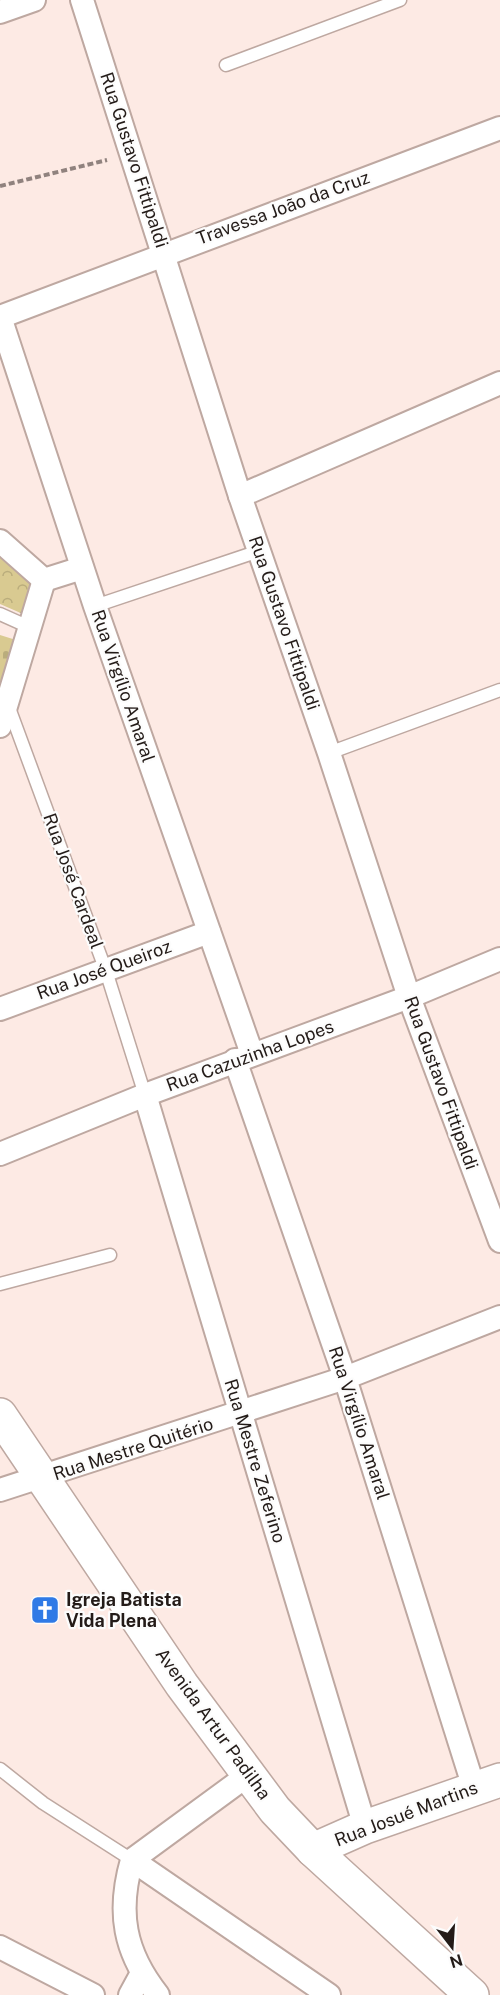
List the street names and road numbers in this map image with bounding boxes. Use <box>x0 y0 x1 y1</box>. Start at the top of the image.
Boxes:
street label: Rua Gustavo Fittipaldi <box>96 70 173 250</box>
street label: Travessa João da Cruz <box>193 166 372 249</box>
street label: Rua Gustavo Fittipaldi <box>245 533 324 713</box>
street label: Rua Virgílio Amaral <box>87 607 159 765</box>
street label: Rua José Cardeal <box>39 810 108 952</box>
street label: Rua José Queiroz <box>34 935 174 1004</box>
street label: Rua Gustavo Fittipaldi <box>400 993 483 1172</box>
street label: Rua Cazuzinha Lopes <box>163 1015 336 1096</box>
street label: Rua Virgílio Amaral <box>325 1343 394 1502</box>
street label: Rua Mestre Zeferino <box>221 1376 290 1545</box>
street label: Rua Mestre Quitério <box>50 1413 216 1484</box>
street label: Avenida Artur Padilha <box>152 1644 275 1803</box>
street label: Rua Josué Martins <box>331 1777 480 1850</box>

